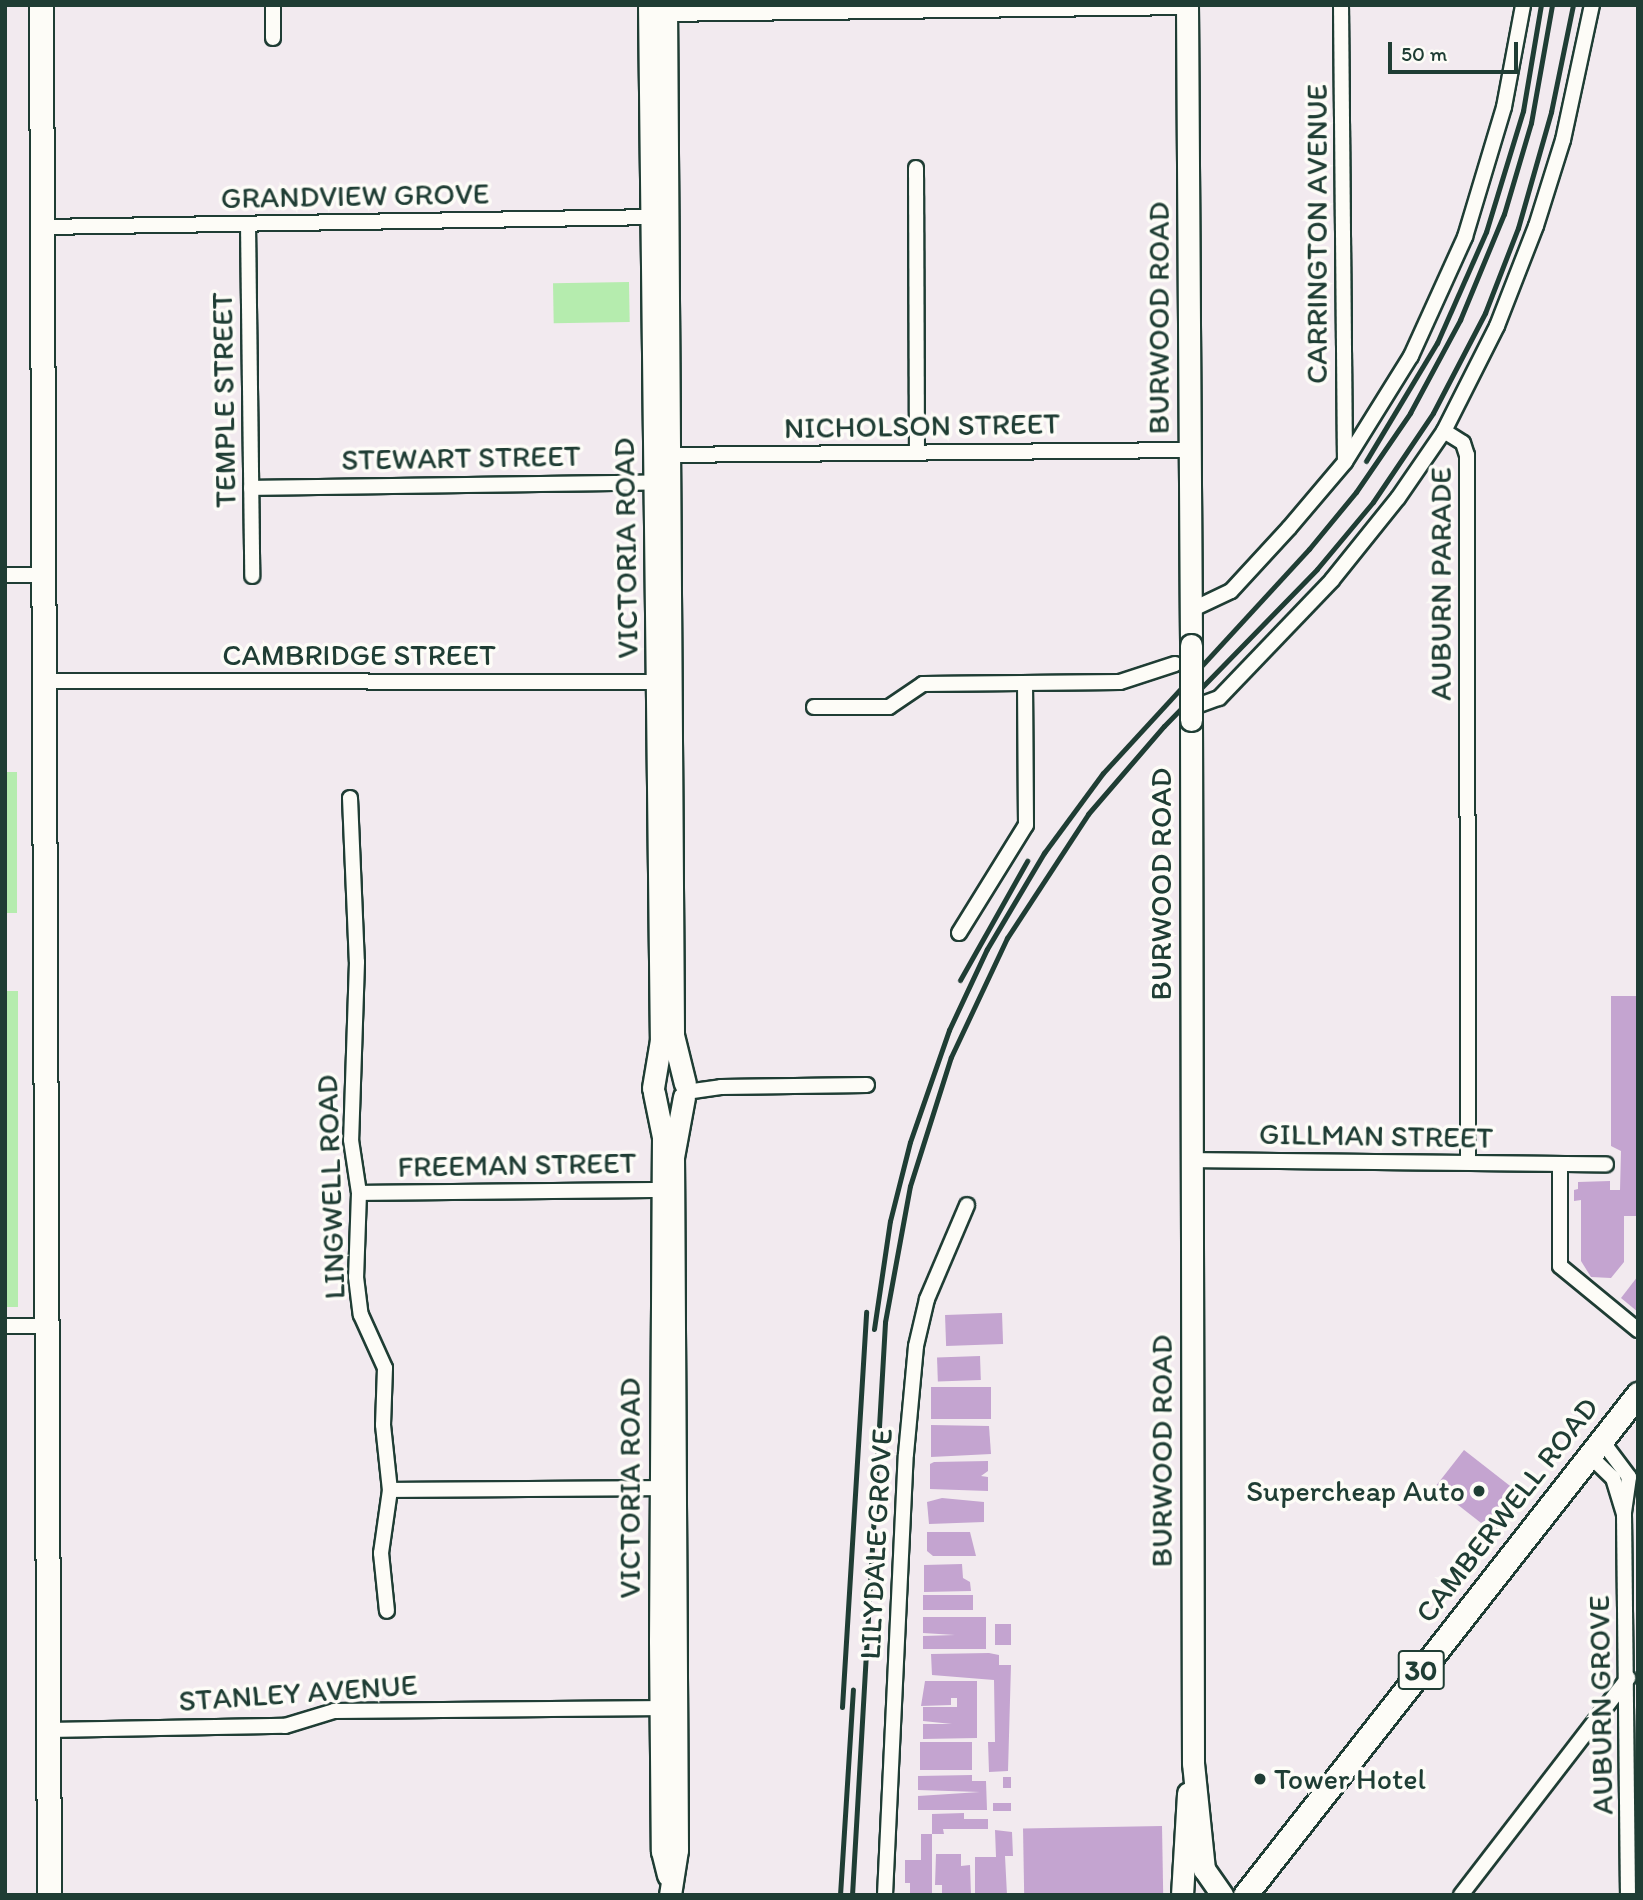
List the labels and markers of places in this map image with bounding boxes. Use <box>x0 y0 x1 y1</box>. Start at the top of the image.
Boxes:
place label: Supercheap Auto <box>1246 1473 1465 1509</box>
marker: Supercheap Auto <box>1471 1483 1487 1499</box>
place label: Tower Hotel <box>1274 1761 1426 1797</box>
marker: Tower Hotel <box>1252 1771 1268 1787</box>

